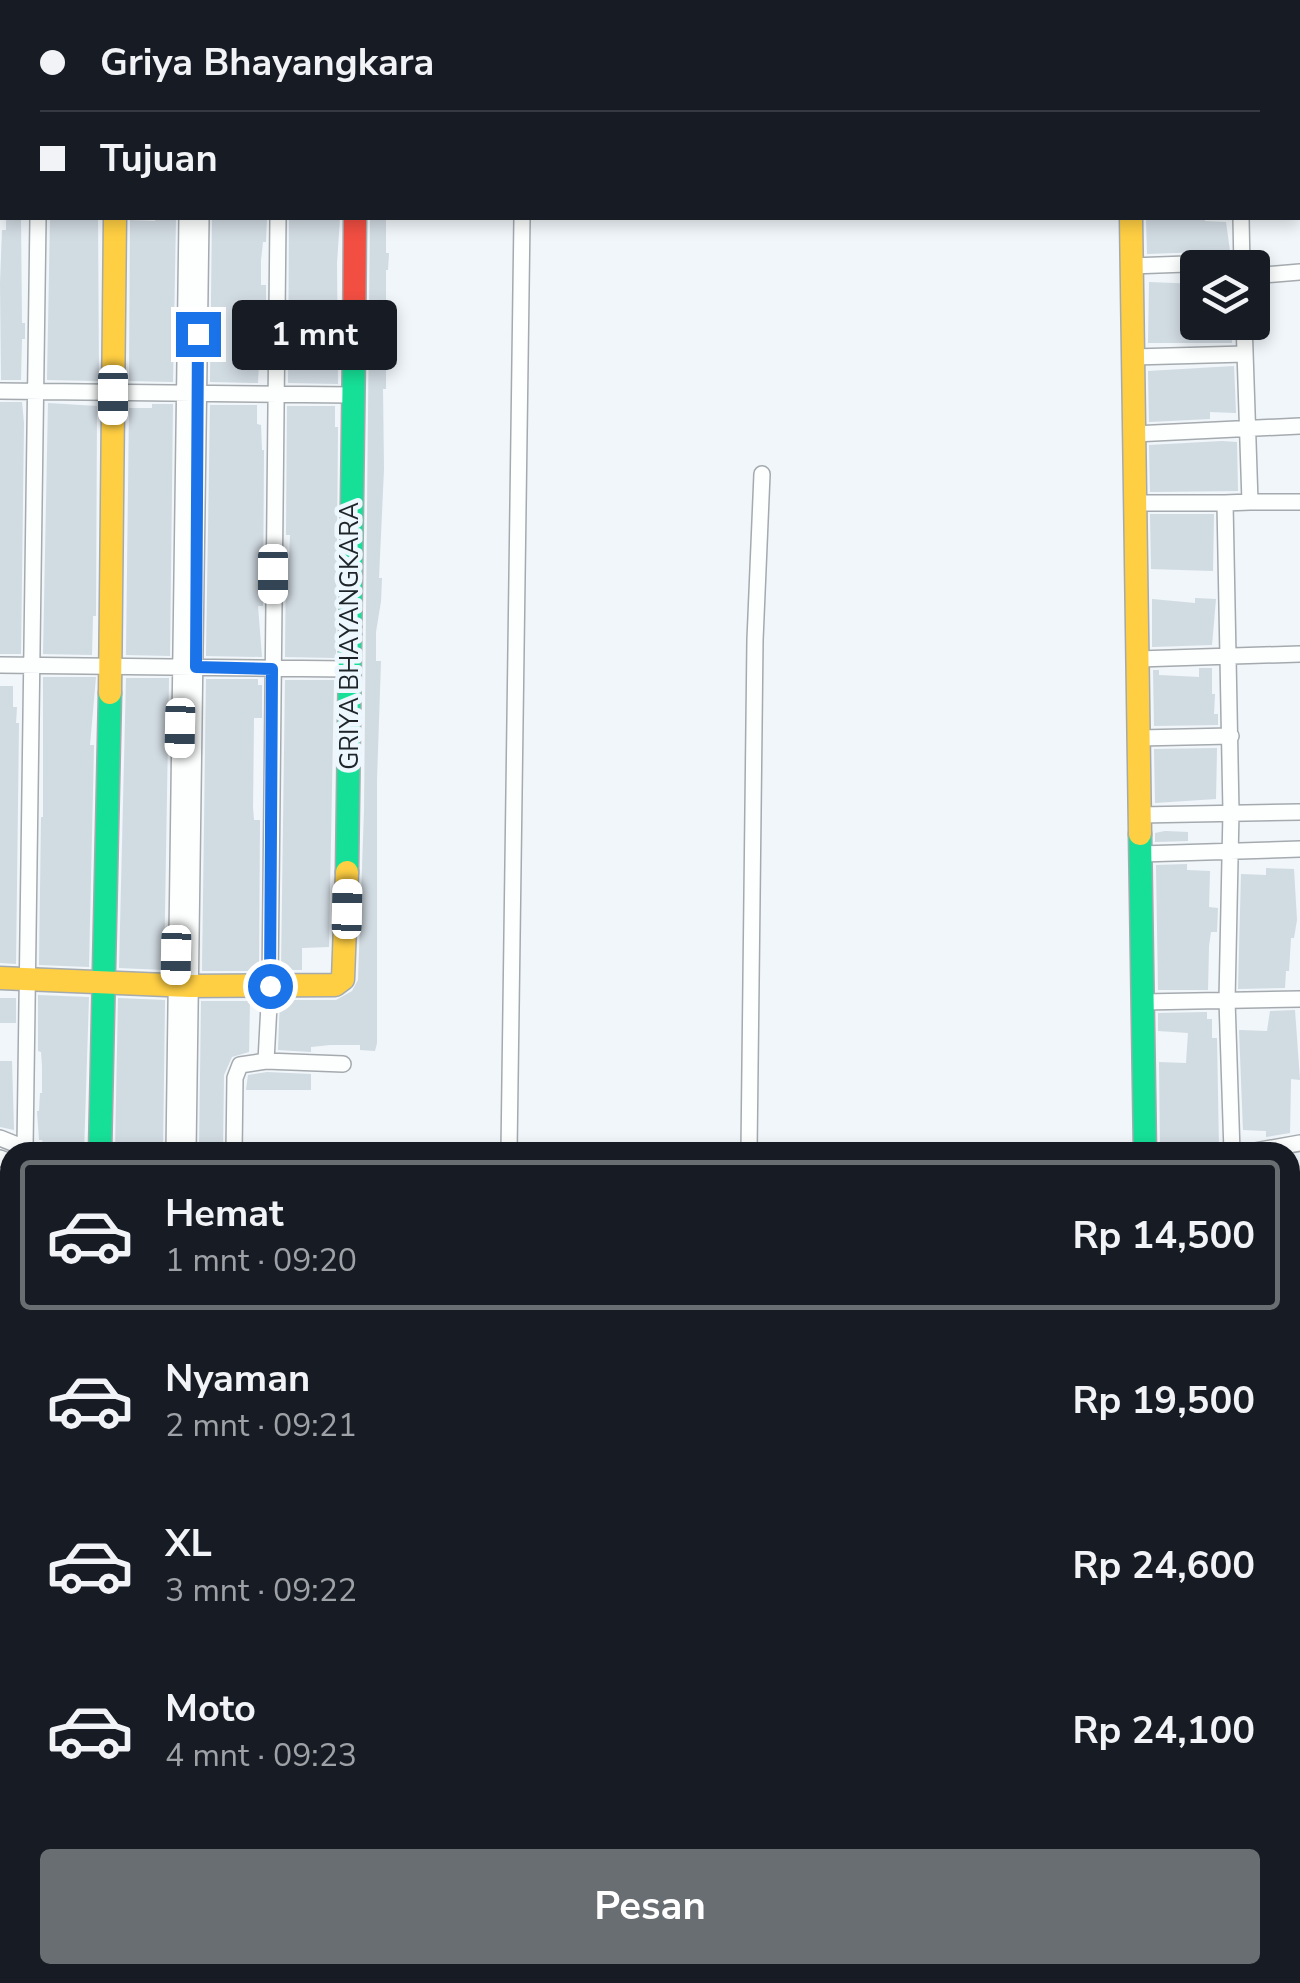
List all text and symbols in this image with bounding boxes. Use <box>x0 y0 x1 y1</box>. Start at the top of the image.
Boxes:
text: Griya Bhayangkara <box>100 37 434 88</box>
text: Tujuan <box>100 133 218 184</box>
map controls <box>1180 250 1270 340</box>
button: layers <box>1180 250 1270 340</box>
callout: 1 mnt <box>233 299 398 369</box>
route end <box>176 312 221 357</box>
text: 1 mnt <box>271 313 358 356</box>
car <box>98 365 128 425</box>
street label: GRIYA BHAYANGKARA <box>333 502 367 770</box>
car <box>258 544 288 604</box>
car <box>164 698 196 758</box>
car <box>331 879 363 939</box>
car <box>160 925 192 985</box>
route start <box>248 964 293 1009</box>
text: Hemat <box>165 1188 284 1239</box>
icon: car <box>45 1190 135 1280</box>
text: Rp 14,500 <box>1072 1210 1255 1261</box>
text: 1 mnt · 09:20 <box>165 1239 357 1282</box>
text: Nyaman <box>165 1353 310 1404</box>
icon: car <box>45 1355 135 1445</box>
text: Rp 19,500 <box>1072 1375 1255 1426</box>
text: 2 mnt · 09:21 <box>165 1404 357 1447</box>
text: XL <box>165 1518 212 1569</box>
icon: car <box>45 1520 135 1610</box>
text: Rp 24,600 <box>1072 1540 1255 1591</box>
text: 3 mnt · 09:22 <box>165 1569 357 1612</box>
text: Moto <box>165 1683 256 1734</box>
icon: car <box>45 1685 135 1775</box>
text: Rp 24,100 <box>1072 1705 1255 1756</box>
text: 4 mnt · 09:23 <box>165 1734 357 1777</box>
button: Pesan <box>40 1849 1260 1964</box>

